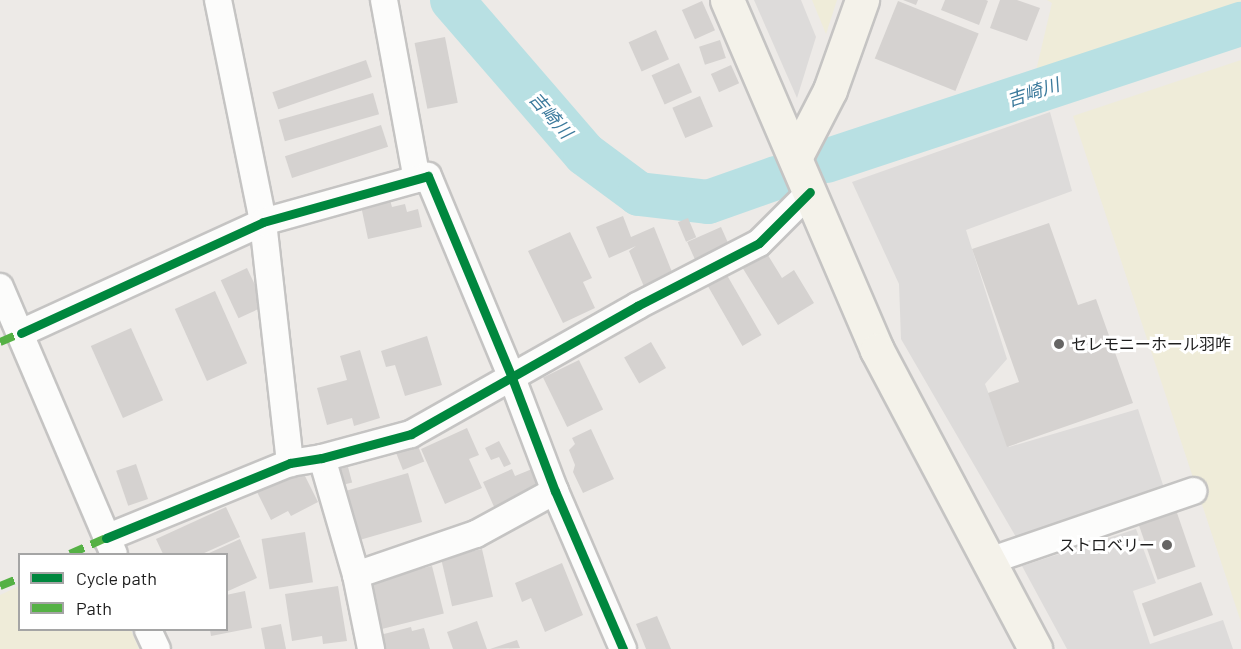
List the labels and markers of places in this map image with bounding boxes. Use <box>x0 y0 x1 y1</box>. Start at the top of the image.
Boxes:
place label: セレモニーホール羽咋 <box>1071 334 1231 354</box>
marker: セレモニーホール羽咋 <box>1052 337 1066 351</box>
place label: ストロベリー <box>1059 535 1155 555</box>
marker: ストロベリー <box>1160 538 1174 552</box>

